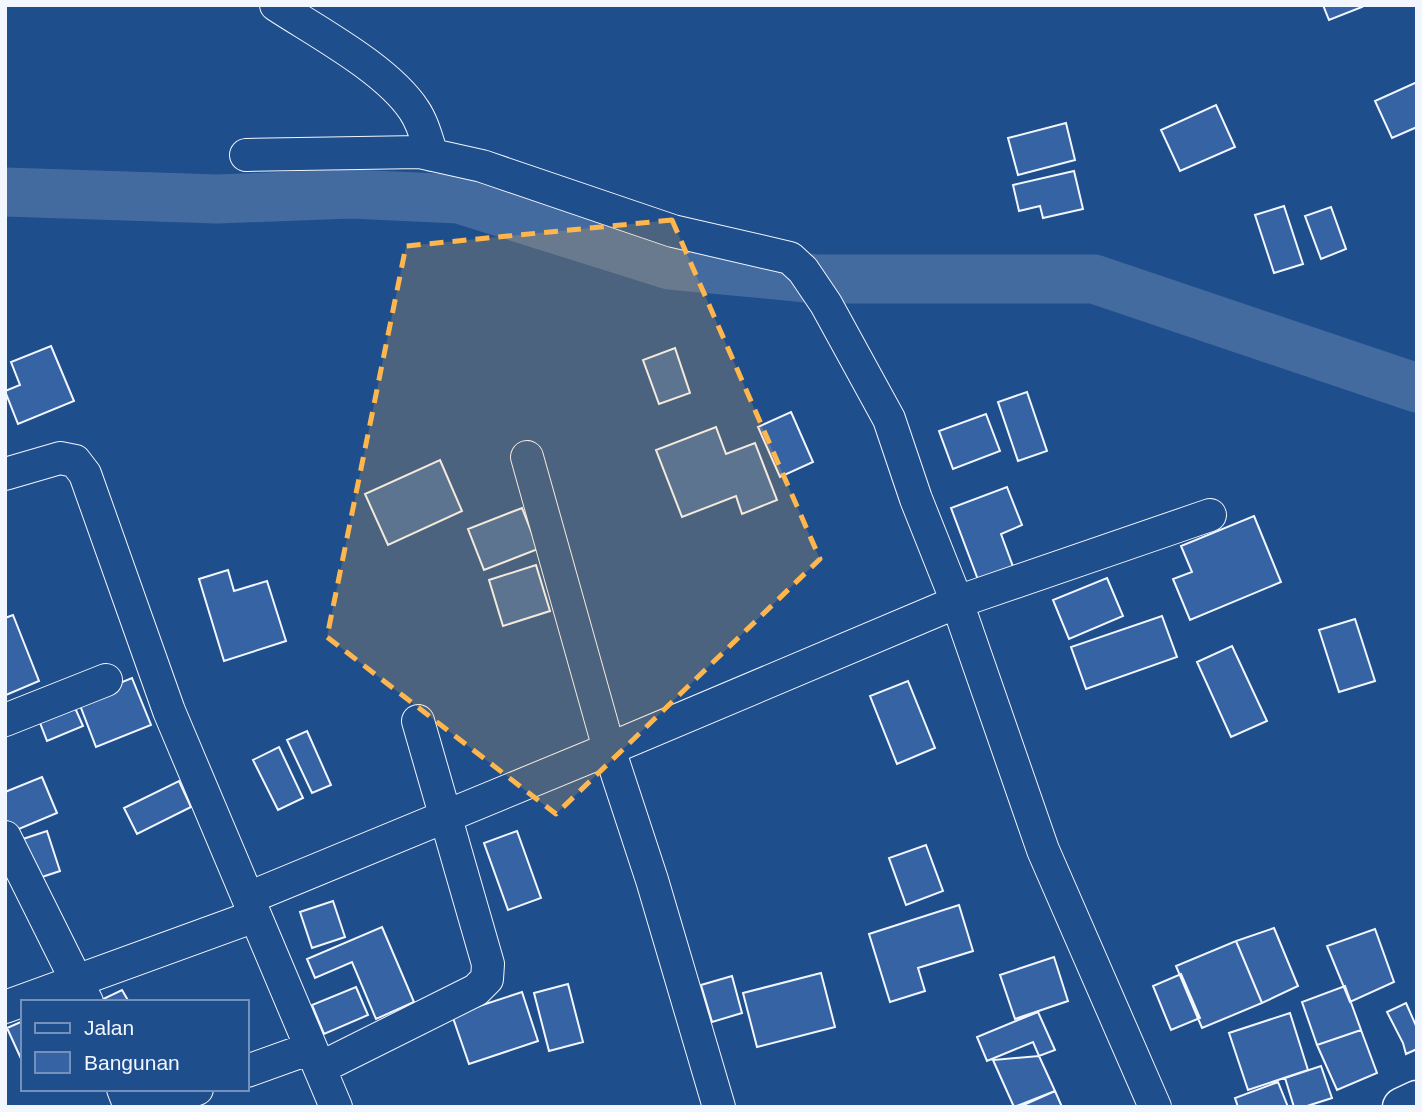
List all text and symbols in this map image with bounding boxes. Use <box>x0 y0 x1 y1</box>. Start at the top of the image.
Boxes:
legend <box>21 1000 248 1091</box>
text: Jalan <box>84 1016 134 1039</box>
text: Bangunan <box>84 1051 180 1074</box>

